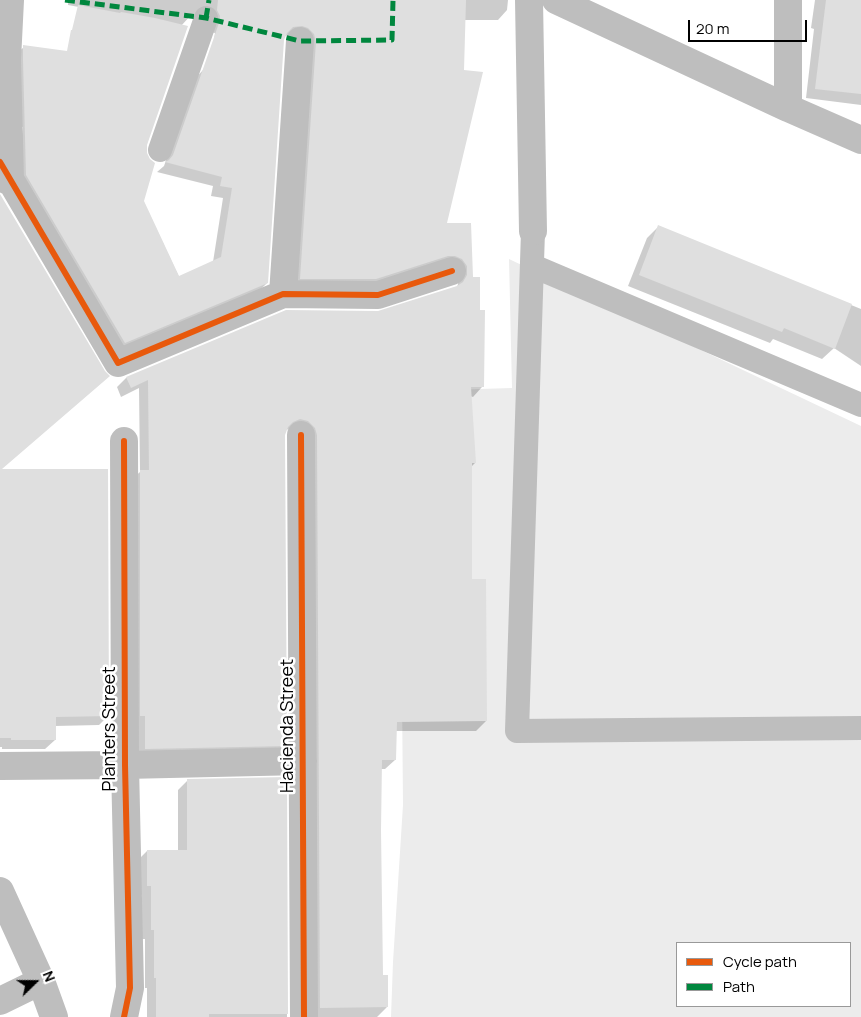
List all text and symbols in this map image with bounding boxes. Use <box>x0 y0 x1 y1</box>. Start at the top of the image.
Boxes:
scale bar <box>691 10 810 42</box>
text: 20 m <box>696 18 729 39</box>
street label: Hacienda Street <box>277 659 299 793</box>
street label: Planters Street <box>99 666 121 792</box>
legend <box>676 942 851 1007</box>
text: Cycle path <box>723 951 797 972</box>
north arrow <box>10 957 60 1007</box>
text: N <box>39 968 60 984</box>
text: Path <box>723 976 755 997</box>

